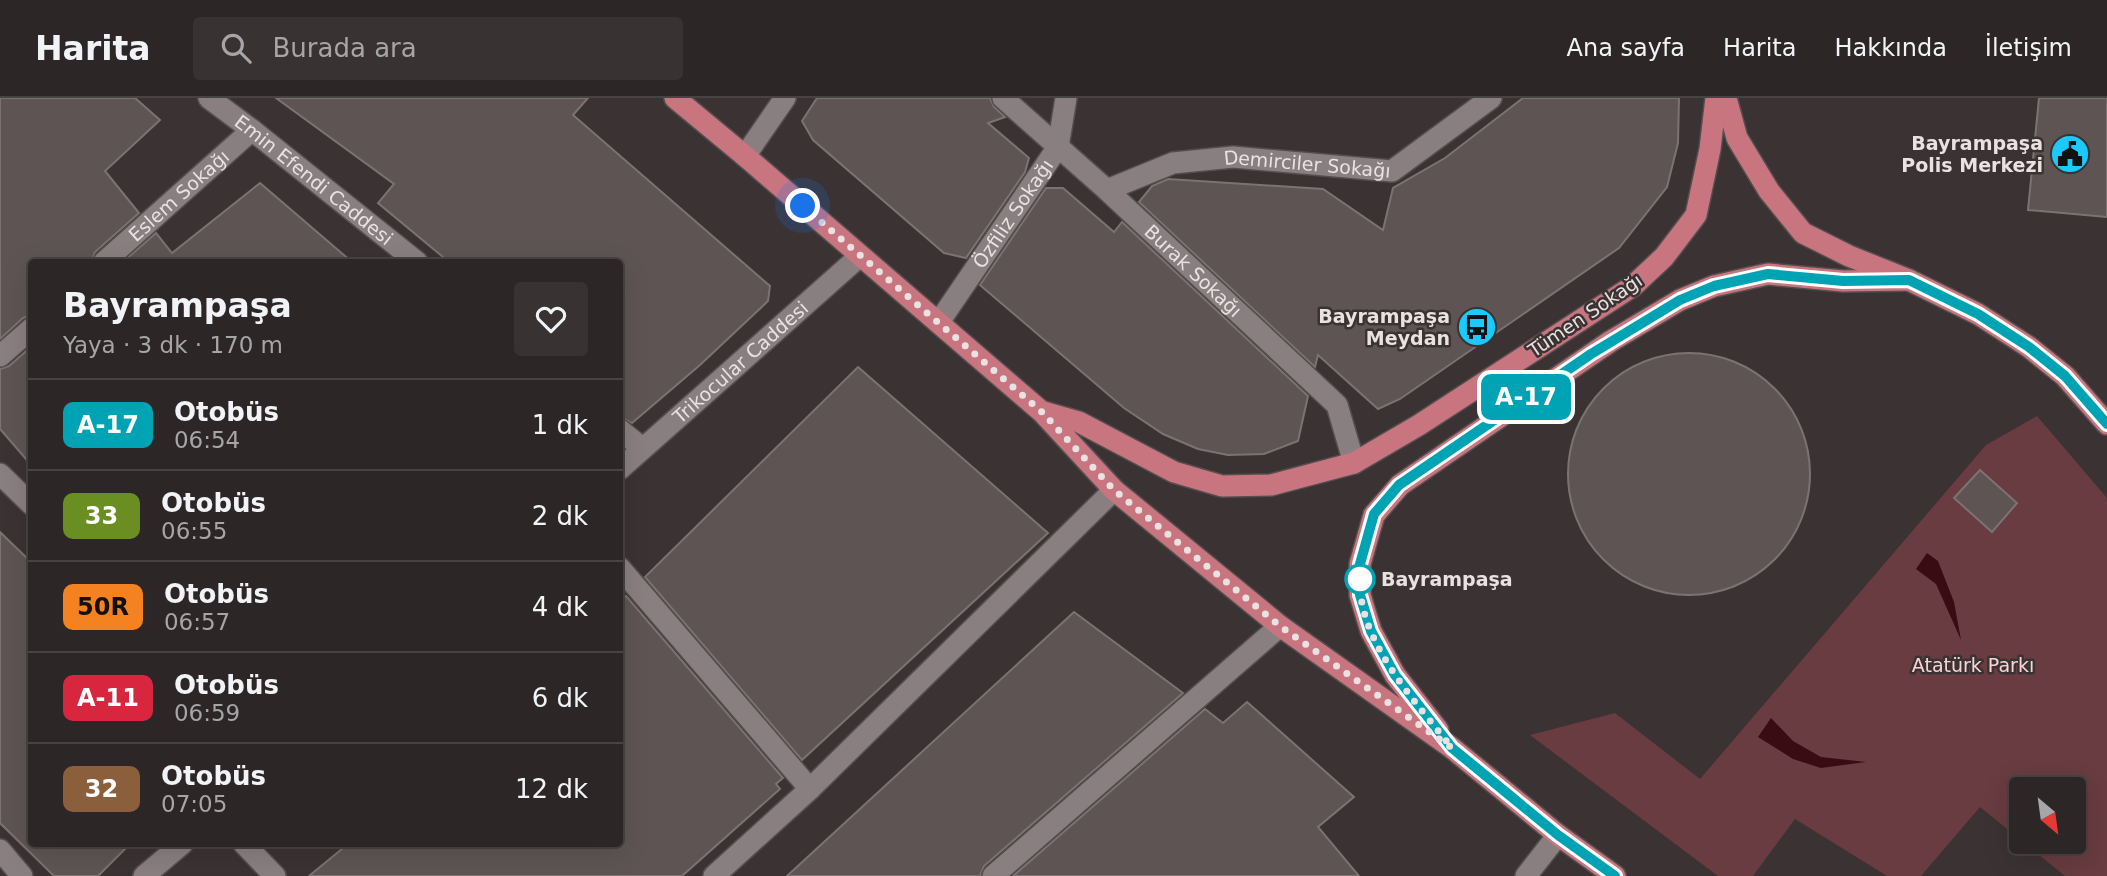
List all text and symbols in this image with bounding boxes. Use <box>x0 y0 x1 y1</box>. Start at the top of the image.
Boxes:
search box <box>193 17 683 80</box>
text: Harita <box>35 29 151 68</box>
icon: search <box>217 29 255 67</box>
text: Burada ara <box>273 33 417 63</box>
text: Ana sayfa <box>1567 34 1685 62</box>
text: Harita <box>1723 34 1796 62</box>
text: Hakkında <box>1834 34 1947 62</box>
text: İletişim <box>1985 34 2072 62</box>
street label: Emin Efendi Caddesi <box>231 110 397 249</box>
place label: Bayrampaşa Polis Merkezi <box>1901 132 2043 176</box>
public building icon: Bayrampaşa Polis Merkezi <box>2049 133 2091 175</box>
street label: Eslem Sokağı <box>124 145 233 246</box>
street label: Demirciler Sokağı <box>1223 146 1391 182</box>
street label: Özfiliz Sokağı <box>968 155 1057 272</box>
your location <box>785 188 820 223</box>
street label: Burak Sokağı <box>1140 220 1246 321</box>
street label: Tümen Sokağı <box>1523 269 1646 362</box>
button: heart <box>514 282 588 356</box>
text: Bayrampaşa <box>63 286 292 325</box>
street label: Trikocular Caddesi <box>668 296 812 428</box>
place label: Bayrampaşa Meydan <box>1318 305 1450 349</box>
bus stop icon: Bayrampaşa Meydan <box>1456 306 1498 348</box>
text: Yaya · 3 dk · 170 m <box>63 332 283 358</box>
line badge: A-17 <box>1477 374 1575 420</box>
text: A-17 <box>1495 383 1557 411</box>
text: Otobüs <box>174 397 279 427</box>
text: 1 dk <box>532 410 588 440</box>
text: A-17 <box>77 411 139 439</box>
text: 06:54 <box>174 427 240 453</box>
text: Otobüs <box>161 488 266 518</box>
text: 2 dk <box>532 501 588 531</box>
text: 33 <box>85 502 118 530</box>
text: 06:55 <box>161 518 227 544</box>
marker: Bayrampaşa <box>1345 564 1375 594</box>
place label: Bayrampaşa <box>1381 568 1513 590</box>
text: Otobüs <box>164 579 269 609</box>
text: 4 dk <box>532 592 588 622</box>
text: 50R <box>77 593 129 621</box>
text: 06:57 <box>164 609 230 635</box>
park label: Atatürk Parkı <box>1912 654 2034 676</box>
text: Otobüs <box>174 670 279 700</box>
text: 6 dk <box>532 683 588 713</box>
text: A-11 <box>77 684 139 712</box>
text: 06:59 <box>174 700 240 726</box>
text: Otobüs <box>161 761 266 791</box>
text: 12 dk <box>515 774 588 804</box>
text: 32 <box>85 775 118 803</box>
north arrow <box>2009 777 2086 854</box>
map controls <box>2009 777 2086 854</box>
text: 07:05 <box>161 791 227 817</box>

